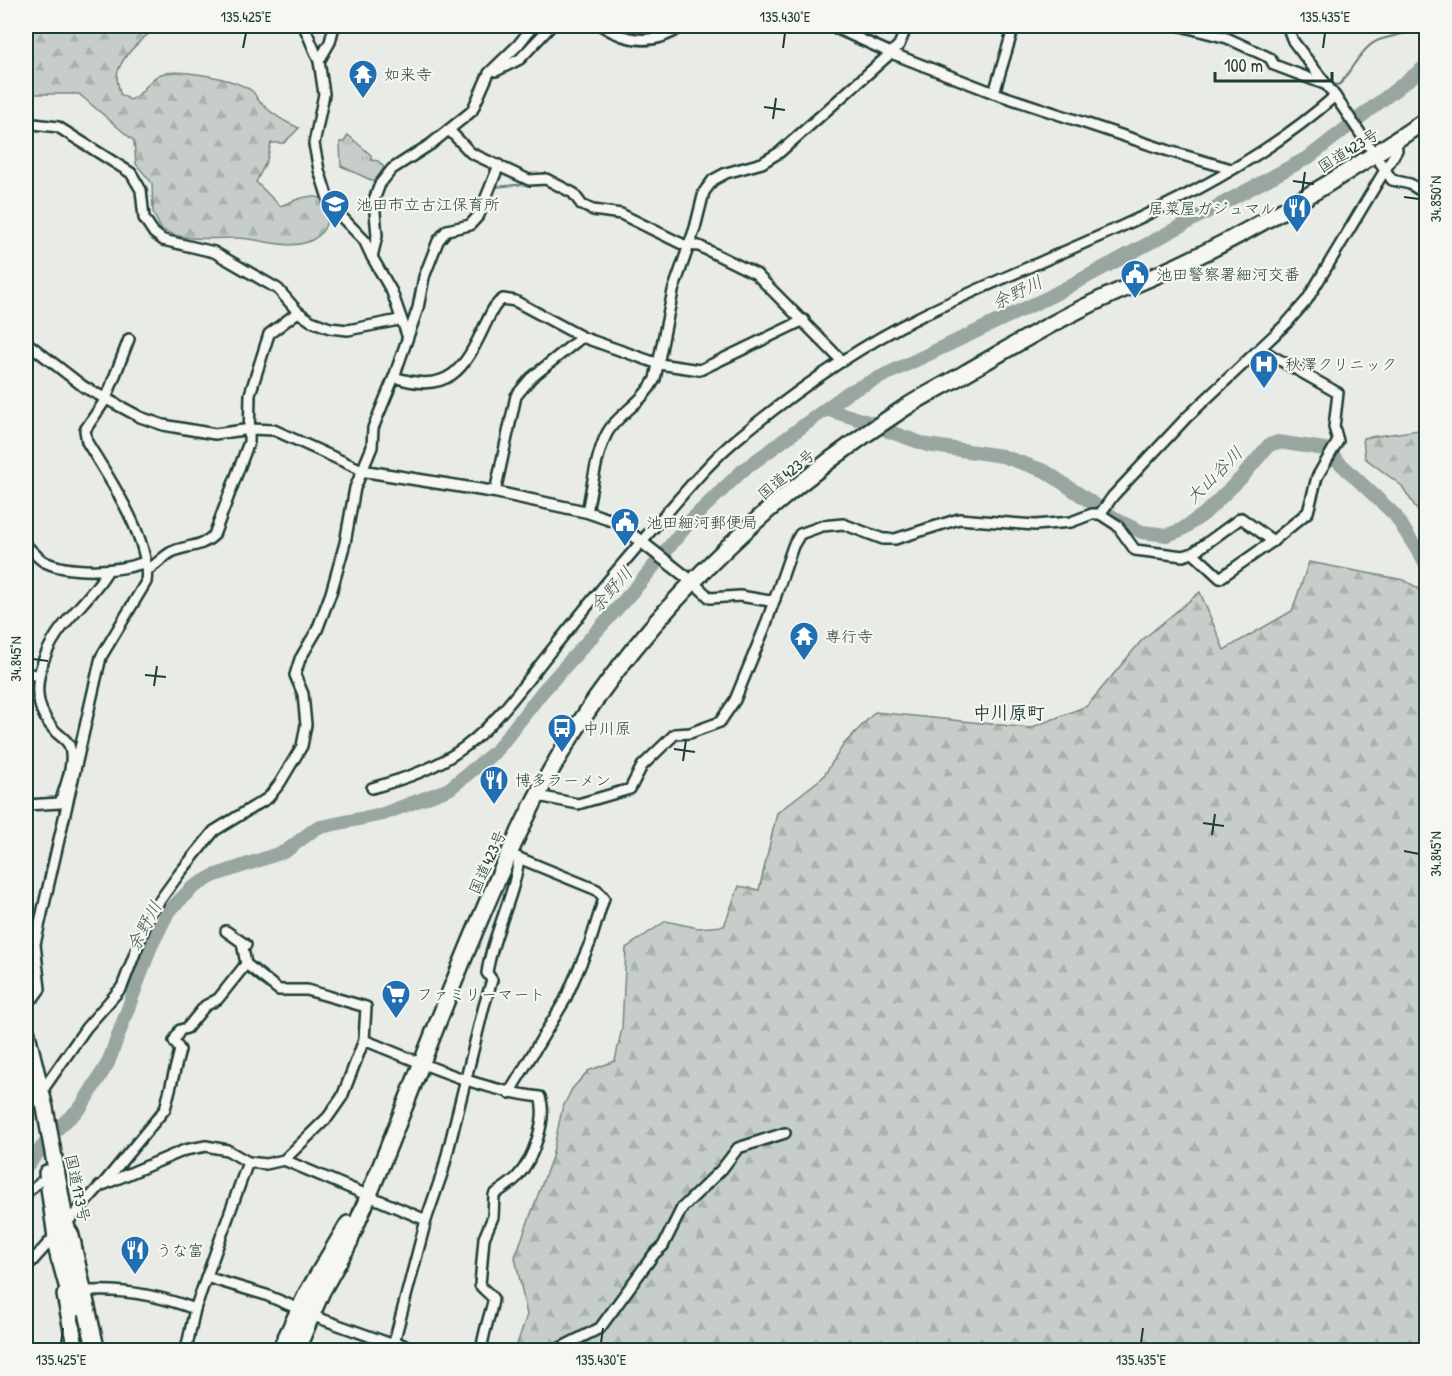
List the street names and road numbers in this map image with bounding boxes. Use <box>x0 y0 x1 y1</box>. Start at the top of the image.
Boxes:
street label: 国道423号 <box>1313 122 1383 178</box>
street label: 国道423号 <box>753 444 819 504</box>
street label: 国道423号 <box>463 826 511 898</box>
street label: 国道173号 <box>60 1152 96 1224</box>

